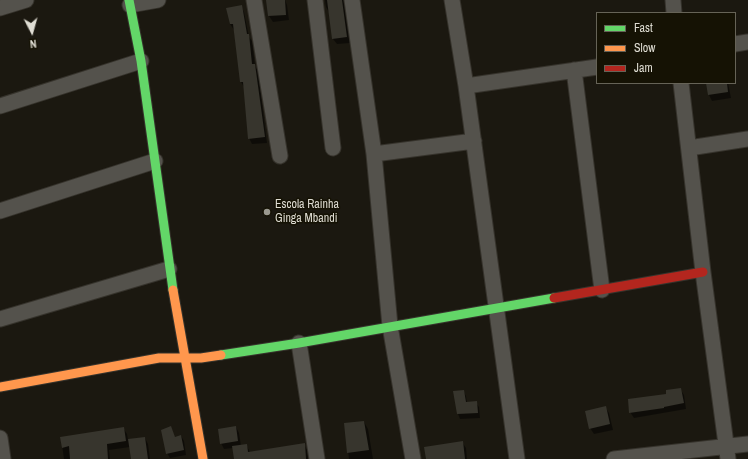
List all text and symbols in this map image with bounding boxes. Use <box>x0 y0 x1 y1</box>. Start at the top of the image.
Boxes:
north arrow <box>12 12 52 52</box>
legend <box>596 12 736 84</box>
text: Fast <box>634 20 653 36</box>
text: N <box>29 37 37 51</box>
text: Slow <box>634 40 655 56</box>
text: Jam <box>634 60 653 76</box>
place label: Escola Rainha Ginga Mbandi <box>275 198 339 226</box>
marker: Escola Rainha Ginga Mbandi <box>262 207 272 217</box>

